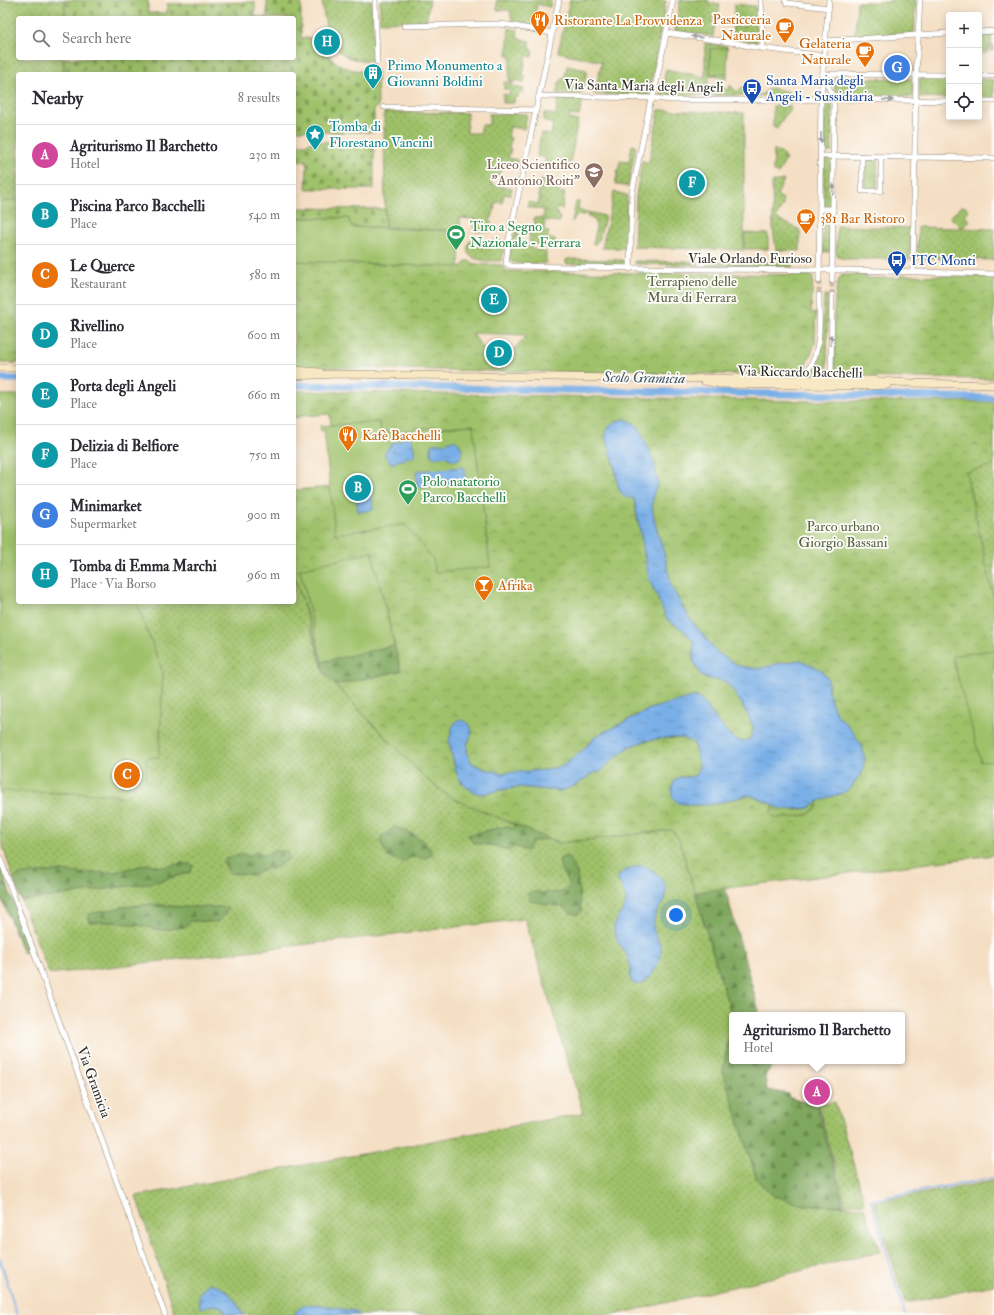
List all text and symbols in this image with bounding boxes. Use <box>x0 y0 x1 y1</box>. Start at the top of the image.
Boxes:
restaurant icon: Ristorante La Provvidenza <box>529 9 551 37</box>
place label: Pasticceria Naturale <box>713 11 771 44</box>
place label: Ristorante La Provvidenza <box>554 12 702 29</box>
map controls <box>946 12 982 120</box>
button: + <box>946 12 982 48</box>
search box <box>16 16 296 60</box>
cafe icon: Pasticceria Naturale <box>774 16 796 44</box>
icon: search <box>30 27 52 49</box>
pin: H <box>314 27 340 57</box>
text: Search here <box>62 29 131 48</box>
one-way arrow <box>691 34 704 41</box>
place label: Gelateria Naturale <box>799 35 851 68</box>
cafe icon: Gelateria Naturale <box>854 40 876 68</box>
button: − <box>946 48 982 84</box>
pin: G <box>884 53 910 83</box>
place label: Primo Monumento a Giovanni Boldini <box>387 57 503 90</box>
building icon: Primo Monumento a Giovanni Boldini <box>362 62 384 90</box>
place label: Santa Maria degli Angeli - Sussidiaria <box>765 72 874 105</box>
street label: Via Santa Maria degli Angeli <box>564 76 724 96</box>
bus stop icon: Santa Maria degli Angeli - Sussidiaria <box>741 77 763 105</box>
button: locate <box>946 84 982 120</box>
text: Nearby <box>32 88 83 109</box>
text: 8 results <box>238 90 280 106</box>
one-way arrow <box>882 97 895 103</box>
place label: Tomba di Florestano Vancini <box>329 118 433 151</box>
place icon: Tomba di Florestano Vancini <box>304 123 326 151</box>
one-way arrow <box>818 132 824 145</box>
text: Agriturismo Il Barchetto <box>70 137 217 156</box>
text: A <box>41 147 49 163</box>
text: 230 m <box>249 147 280 163</box>
text: Hotel <box>70 156 100 172</box>
place label: Liceo Scientifico "Antonio Roiti" <box>487 156 580 189</box>
school or university icon: Liceo Scientifico "Antonio Roiti" <box>583 161 605 189</box>
pin: F <box>679 168 705 198</box>
one-way arrow <box>830 182 836 195</box>
text: Piscina Parco Bacchelli <box>70 197 205 216</box>
text: B <box>41 207 49 223</box>
text: 540 m <box>248 207 280 223</box>
cafe icon: 381 Bar Ristoro <box>795 207 817 235</box>
place label: 381 Bar Ristoro <box>820 210 905 227</box>
text: Place <box>70 216 97 232</box>
place label: Tiro a Segno Nazionale - Ferrara <box>470 218 581 251</box>
sports icon: Tiro a Segno Nazionale - Ferrara <box>445 223 467 251</box>
bus stop icon: ITC Monti <box>886 249 908 277</box>
street label: Viale Orlando Furioso <box>688 250 812 267</box>
place label: ITC Monti <box>911 252 976 269</box>
text: Le Querce <box>70 257 135 276</box>
text: C <box>40 267 50 283</box>
text: 580 m <box>249 267 280 283</box>
park label: Terrapieno delle Mura di Ferrara <box>647 273 737 306</box>
text: Restaurant <box>70 276 126 292</box>
pin: E <box>481 285 507 315</box>
text: Rivellino <box>70 317 124 336</box>
text: D <box>40 327 50 343</box>
text: 600 m <box>247 327 280 343</box>
one-way arrow <box>828 333 834 346</box>
text: Place <box>70 336 97 352</box>
pin: D <box>486 338 512 368</box>
street label: Via Riccardo Bacchelli <box>737 362 863 382</box>
water label: Scolo Gramicia <box>602 368 685 388</box>
text: Porta degli Angeli <box>70 377 176 396</box>
text: E <box>40 387 50 403</box>
text: 660 m <box>247 387 280 403</box>
text: Place <box>70 396 97 412</box>
restaurant icon: Kafè Bacchelli <box>337 424 359 452</box>
place label: Kafè Bacchelli <box>362 427 441 444</box>
text: Delizia di Belfiore <box>70 437 179 456</box>
text: F <box>41 447 49 463</box>
text: 750 m <box>249 447 280 463</box>
text: Place <box>70 456 97 472</box>
pin: B <box>345 473 371 503</box>
place label: Polo natatorio Parco Bacchelli <box>422 473 507 506</box>
sports icon: Polo natatorio Parco Bacchelli <box>397 478 419 506</box>
text: Minimarket <box>70 497 142 516</box>
text: G <box>40 507 50 523</box>
text: 900 m <box>247 507 280 523</box>
text: Supermarket <box>70 516 137 532</box>
park label: Parco urbano Giorgio Bassani <box>799 518 888 551</box>
text: Tomba di Emma Marchi <box>70 557 217 576</box>
text: H <box>40 567 50 583</box>
text: 960 m <box>247 567 280 583</box>
bar icon: Afrika <box>473 574 495 602</box>
text: Place · Via Borso <box>70 576 156 592</box>
place label: Afrika <box>497 577 533 594</box>
pin: C <box>114 760 140 790</box>
your location <box>666 905 686 925</box>
popup <box>729 1012 905 1064</box>
text: Agriturismo Il Barchetto <box>743 1021 891 1040</box>
text: Hotel <box>743 1040 773 1056</box>
street label: Via Gramicia <box>73 1044 115 1120</box>
pin: A <box>804 1077 830 1107</box>

